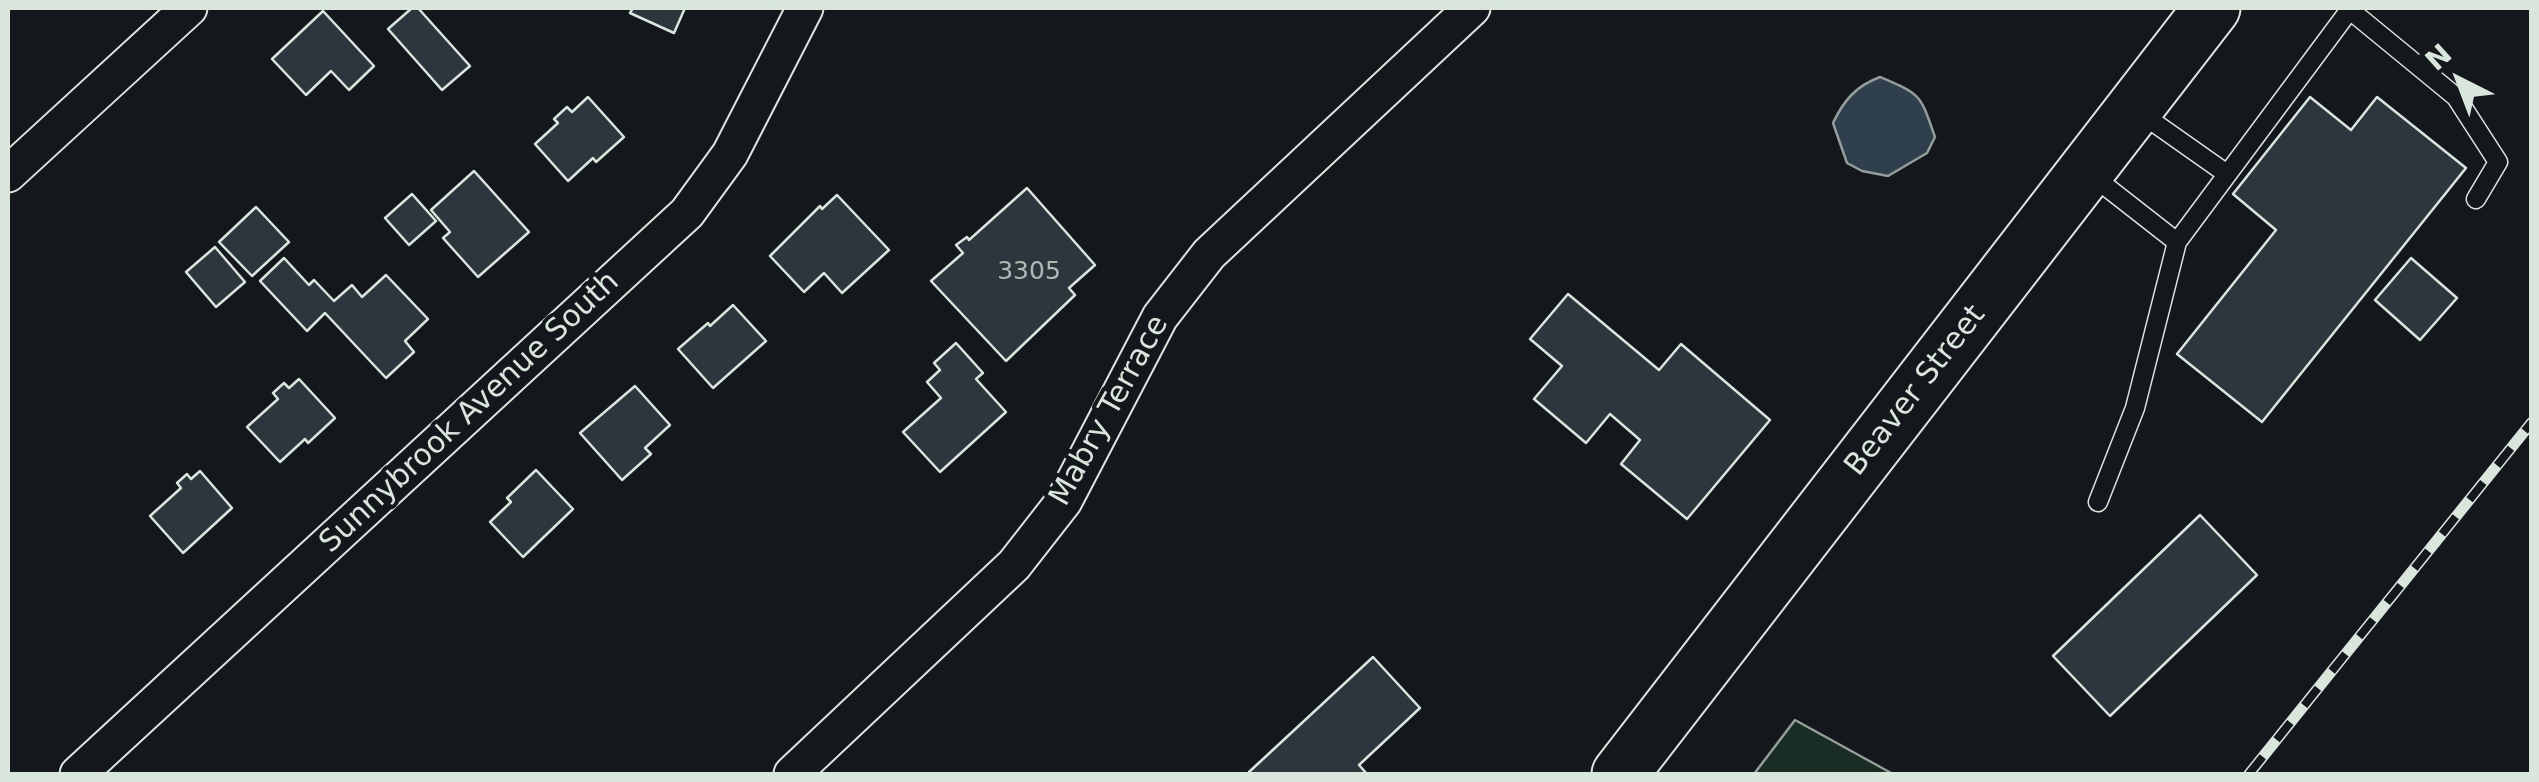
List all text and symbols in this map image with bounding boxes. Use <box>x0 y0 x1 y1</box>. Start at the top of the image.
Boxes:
north arrow <box>2409 30 2509 130</box>
text: N <box>2419 37 2458 77</box>
house number: 3305 <box>997 257 1061 287</box>
street label: Sunnybrook Avenue South <box>313 265 627 561</box>
street label: Beaver Street <box>1838 298 1994 484</box>
street label: Mabry Terrace <box>1043 310 1177 512</box>

